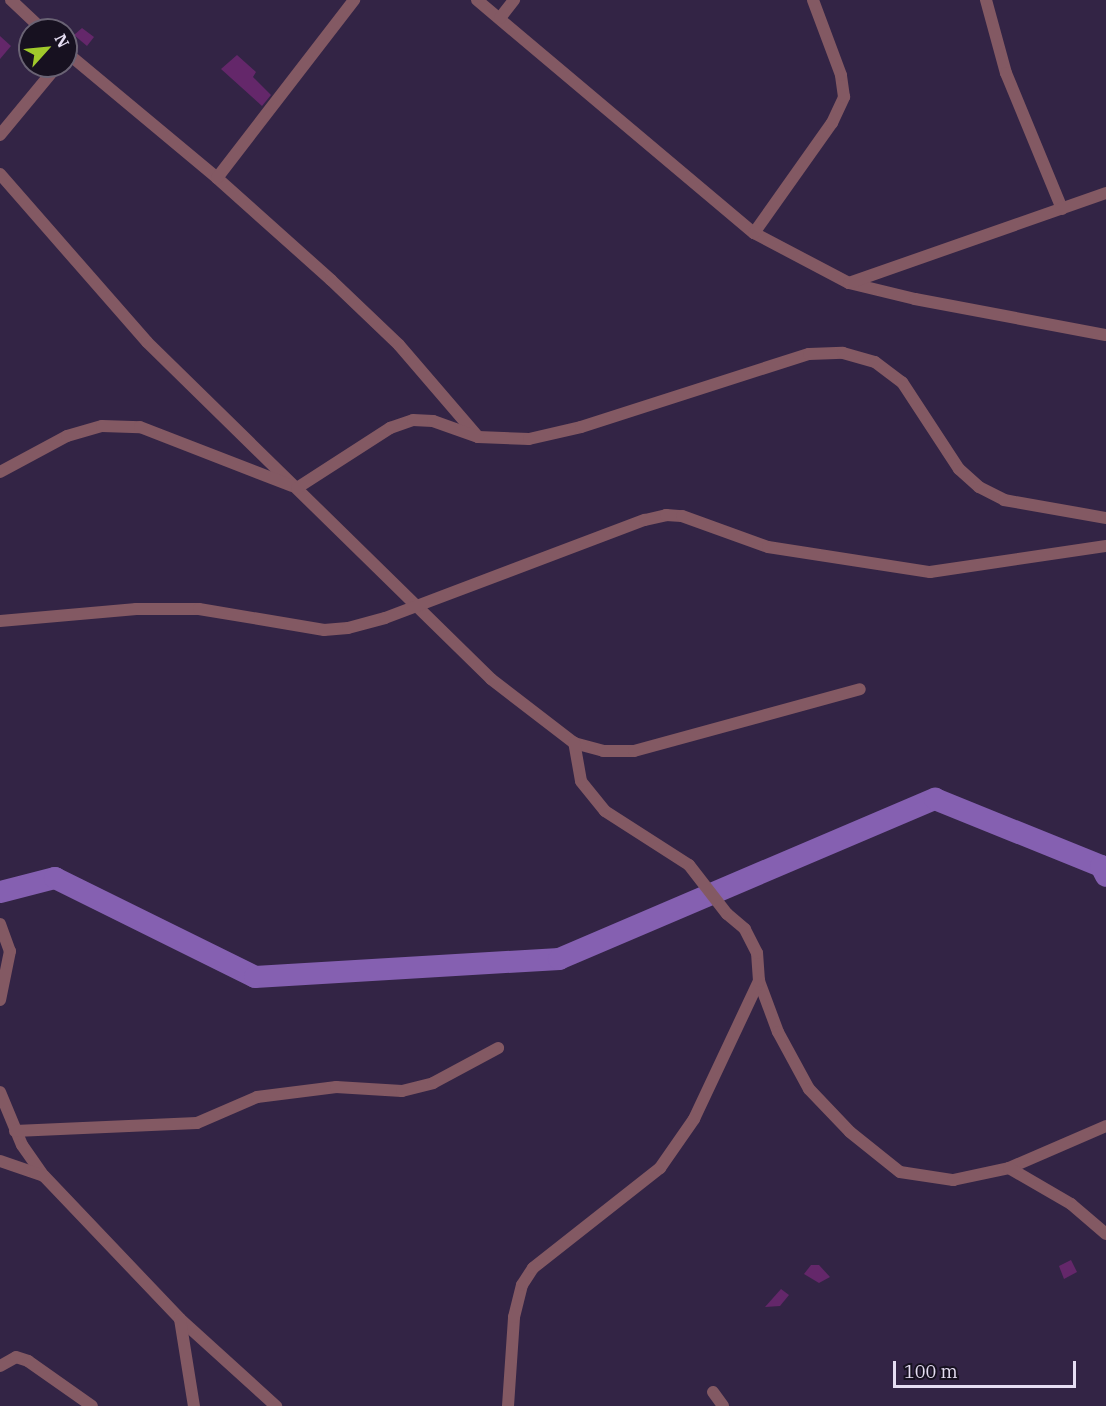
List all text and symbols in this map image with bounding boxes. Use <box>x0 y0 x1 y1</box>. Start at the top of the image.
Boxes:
north arrow <box>18 18 78 78</box>
text: N <box>50 31 74 51</box>
scale bar <box>896 1349 1079 1387</box>
text: 100 m <box>904 1360 958 1383</box>

